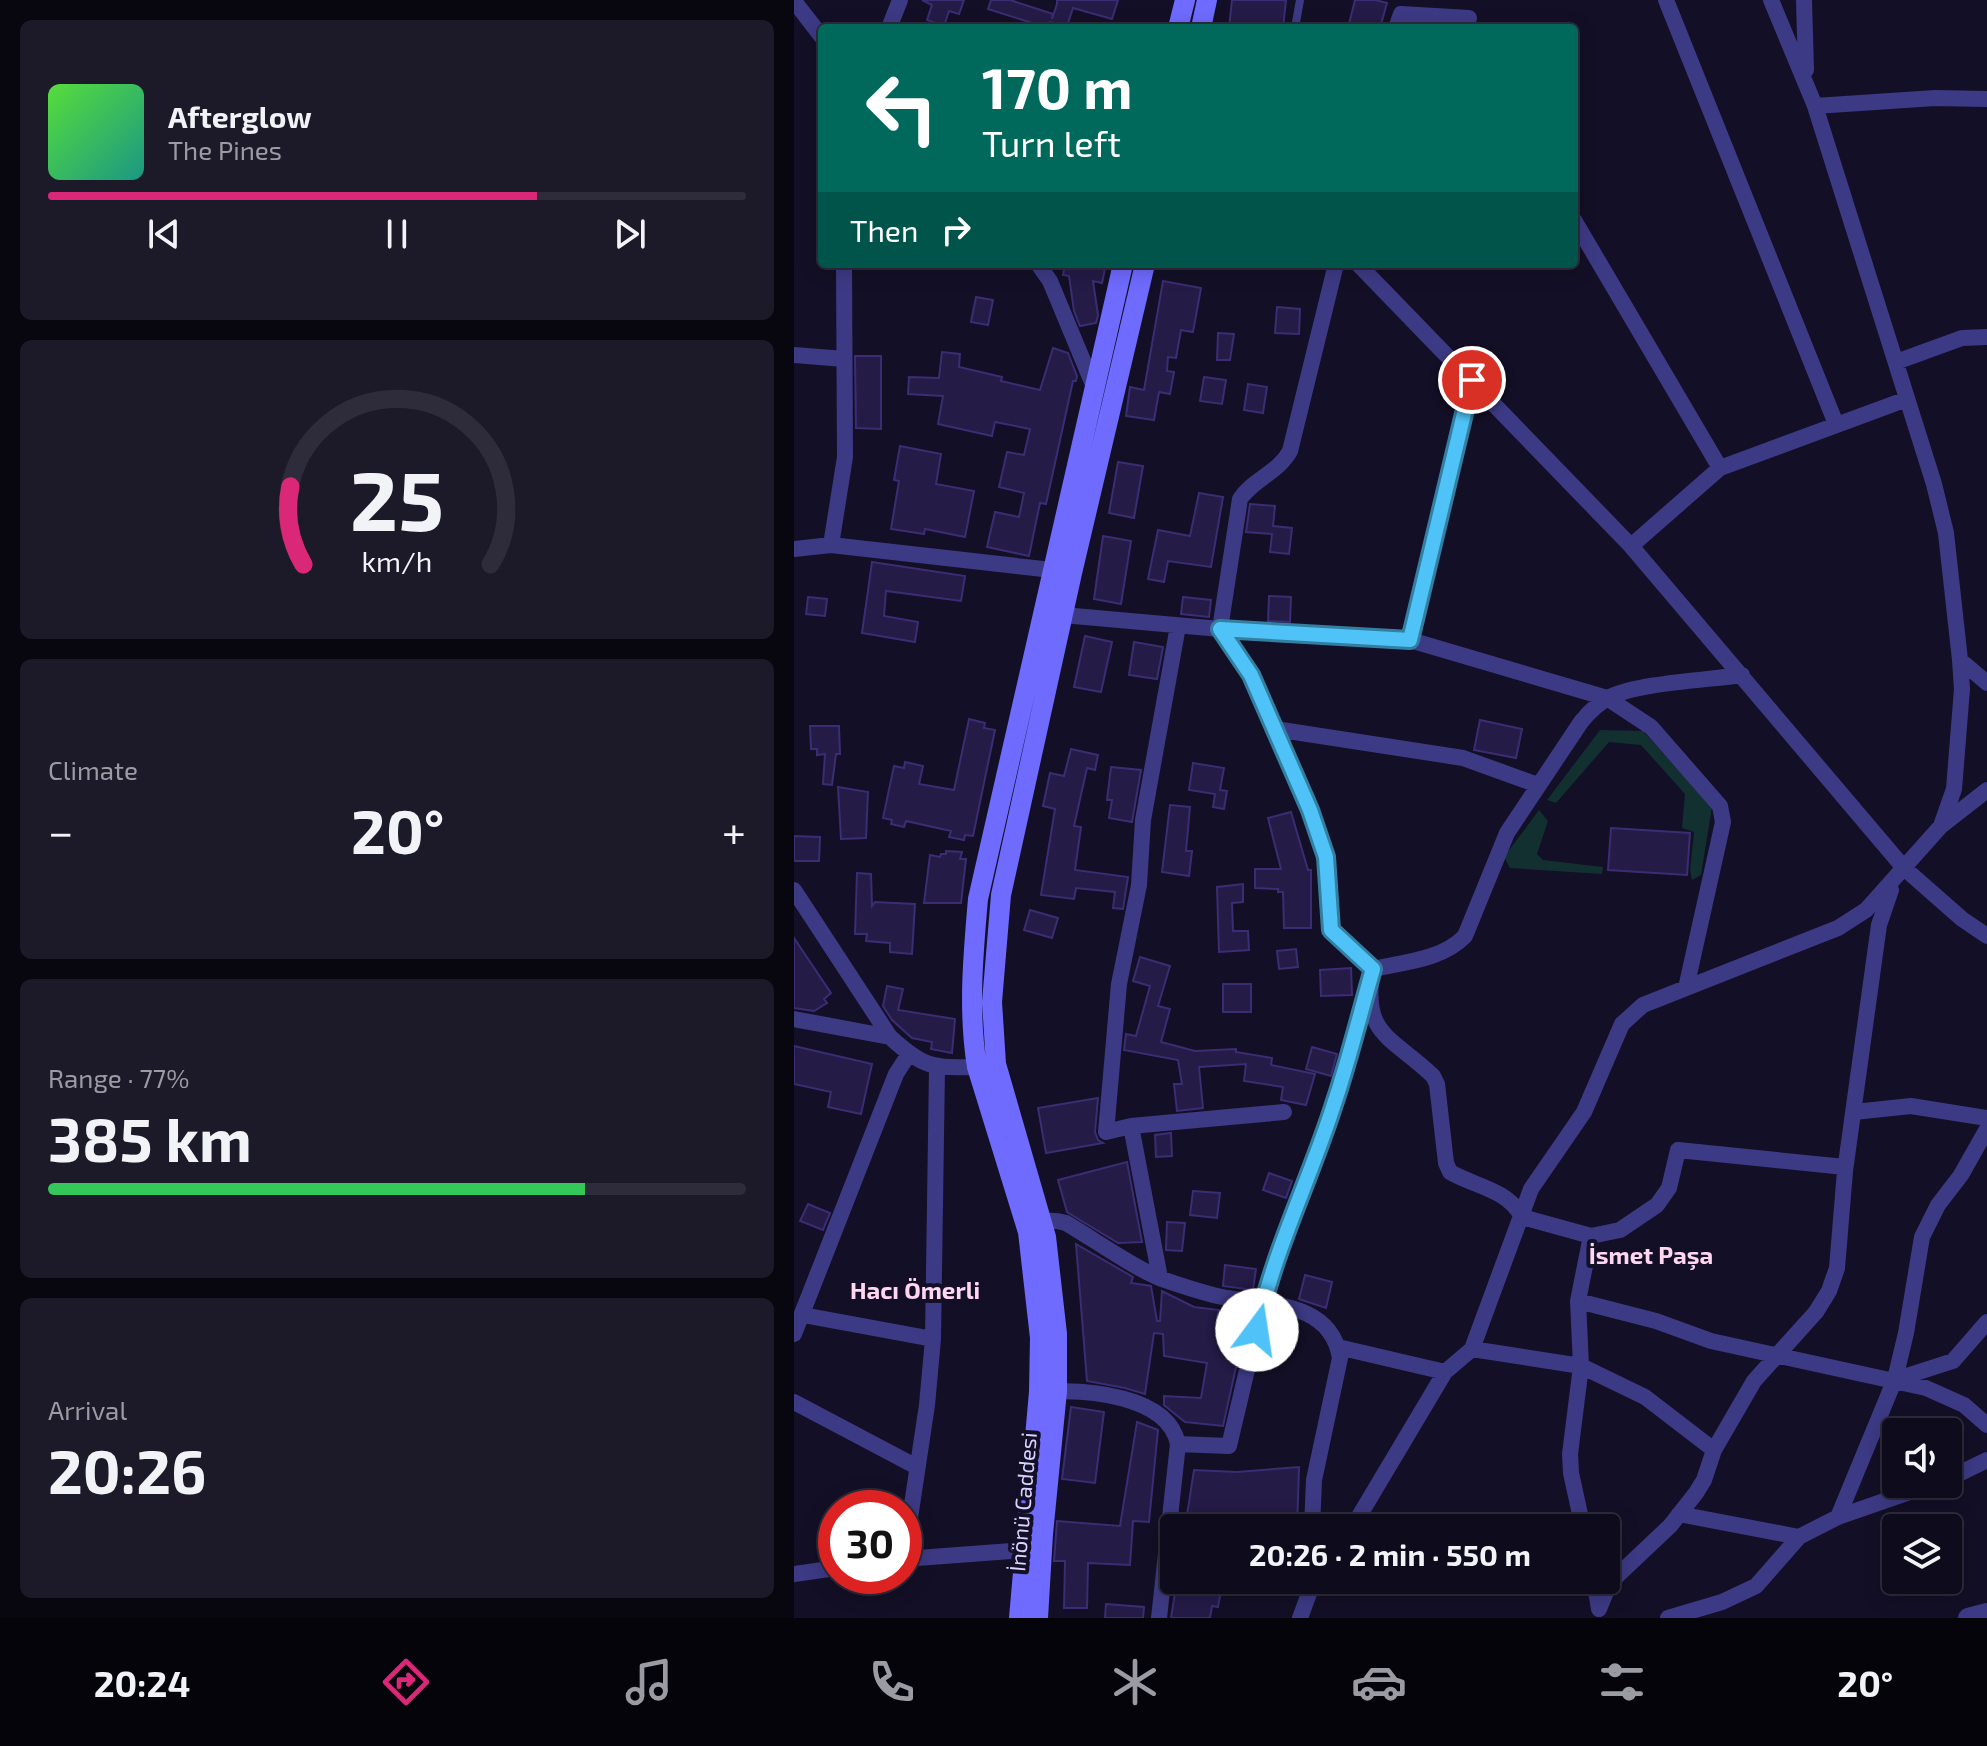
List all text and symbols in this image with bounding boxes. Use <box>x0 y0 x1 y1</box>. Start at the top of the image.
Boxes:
text: 170 m <box>982 53 1133 120</box>
icon: left <box>850 56 954 160</box>
text: Afterglow <box>168 98 312 134</box>
text: Turn left <box>982 121 1121 164</box>
text: The Pines <box>168 134 282 165</box>
icon: right <box>934 208 978 252</box>
icon: previous <box>142 212 186 256</box>
icon: pause <box>375 212 419 256</box>
icon: next <box>608 212 652 256</box>
text: Then <box>850 212 918 248</box>
pin <box>1438 346 1506 414</box>
icon: arrive <box>1450 358 1494 402</box>
text: 25 <box>350 448 444 548</box>
text: km/h <box>362 544 432 579</box>
text: Climate <box>48 754 138 785</box>
text: 20° <box>351 794 444 866</box>
text: − <box>48 804 74 857</box>
text: + <box>722 804 746 857</box>
text: Range · 77% <box>48 1062 189 1093</box>
text: 385 km <box>48 1102 252 1174</box>
district label: İsmet Paşa <box>1589 1240 1713 1271</box>
district label: Hacı Ömerli <box>850 1275 980 1304</box>
position arrow <box>1215 1288 1299 1372</box>
text: Arrival <box>48 1394 127 1425</box>
map controls <box>1882 1418 1962 1594</box>
button: sound <box>1882 1418 1962 1498</box>
street label: İnönü Caddesi <box>1003 1431 1041 1573</box>
text: 20:26 <box>48 1434 206 1506</box>
speed limit sign: 30 <box>818 1490 922 1594</box>
button: layers <box>1882 1514 1962 1594</box>
text: 20:26 · 2 min · 550 m <box>1249 1536 1531 1572</box>
icon: directions <box>378 1654 434 1710</box>
icon: music <box>621 1654 677 1710</box>
icon: phone <box>864 1654 920 1710</box>
icon: climate <box>1107 1654 1163 1710</box>
icon: car <box>1351 1654 1407 1710</box>
icon: filters <box>1594 1654 1650 1710</box>
text: 20:24 <box>94 1661 190 1704</box>
text: 20° <box>1837 1661 1893 1704</box>

